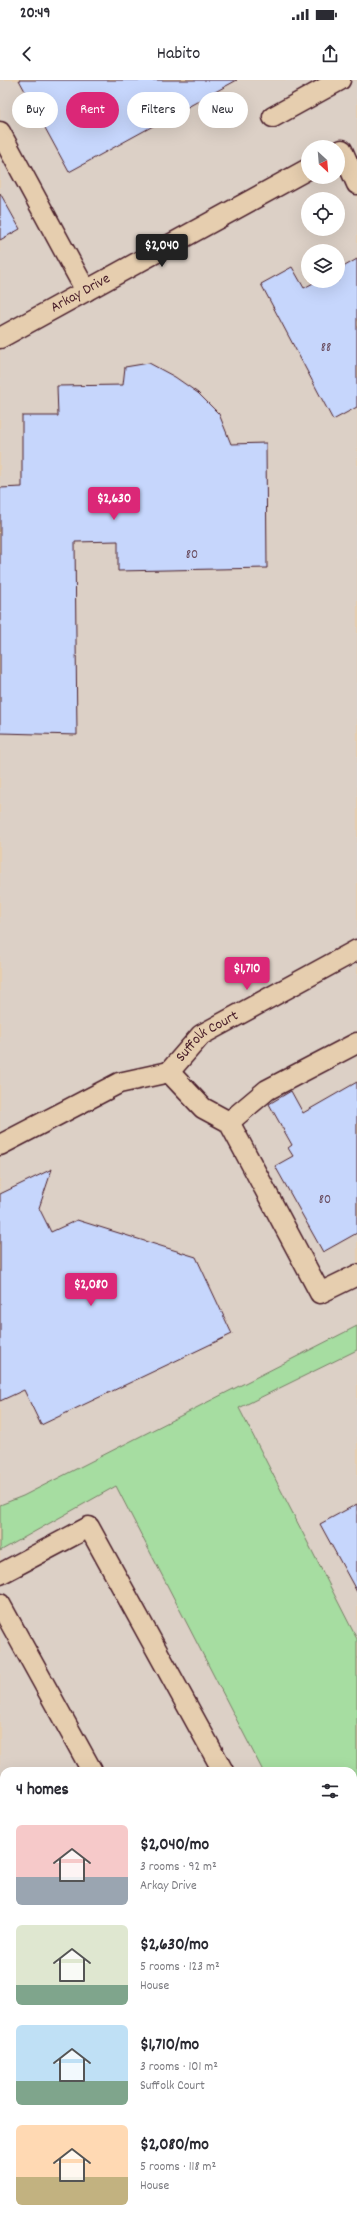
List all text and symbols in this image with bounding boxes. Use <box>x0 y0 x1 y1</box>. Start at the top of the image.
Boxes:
text: 20:49 <box>20 3 50 25</box>
text: Habito <box>157 42 200 67</box>
icon: back <box>16 43 38 65</box>
icon: share <box>319 43 341 65</box>
chip: Buy <box>12 92 58 128</box>
chip: Rent <box>66 92 119 128</box>
chip: Filters <box>127 92 190 128</box>
chip: New <box>198 92 248 128</box>
north arrow <box>301 140 345 184</box>
map controls <box>301 140 345 288</box>
button: locate <box>301 192 345 236</box>
pin: $2,040 <box>129 234 195 268</box>
text: $2,040 <box>145 237 179 256</box>
button: layers <box>301 244 345 288</box>
street label: Arkay Drive <box>47 268 115 319</box>
house number: 88 <box>321 339 331 358</box>
pin: $2,630 <box>81 487 147 521</box>
text: $2,630 <box>97 490 131 509</box>
house number: 80 <box>186 546 198 565</box>
pin: $1,710 <box>214 957 280 991</box>
text: $1,710 <box>234 960 260 979</box>
street label: Suffolk Court <box>171 1005 243 1067</box>
house number: 80 <box>319 1191 331 1210</box>
pin: $2,080 <box>58 1273 124 1307</box>
text: $2,080 <box>74 1276 108 1295</box>
text: 4 homes <box>16 1779 69 1803</box>
icon: filters <box>319 1780 341 1802</box>
text: $2,040/mo <box>140 1834 209 1858</box>
icon: home <box>48 1841 96 1889</box>
text: 3 rooms · 92 m² <box>140 1858 217 1877</box>
text: Arkay Drive <box>140 1877 197 1896</box>
text: $2,630/mo <box>140 1934 209 1958</box>
icon: home <box>48 1941 96 1989</box>
text: 5 rooms · 123 m² <box>140 1958 220 1977</box>
text: House <box>140 1977 169 1996</box>
text: $1,710/mo <box>140 2034 199 2058</box>
icon: home <box>48 2041 96 2089</box>
text: 3 rooms · 101 m² <box>140 2058 218 2077</box>
text: Suffolk Court <box>140 2077 205 2096</box>
text: $2,080/mo <box>140 2134 209 2158</box>
icon: home <box>48 2141 96 2189</box>
text: 5 rooms · 118 m² <box>140 2158 216 2177</box>
text: House <box>140 2177 169 2196</box>

